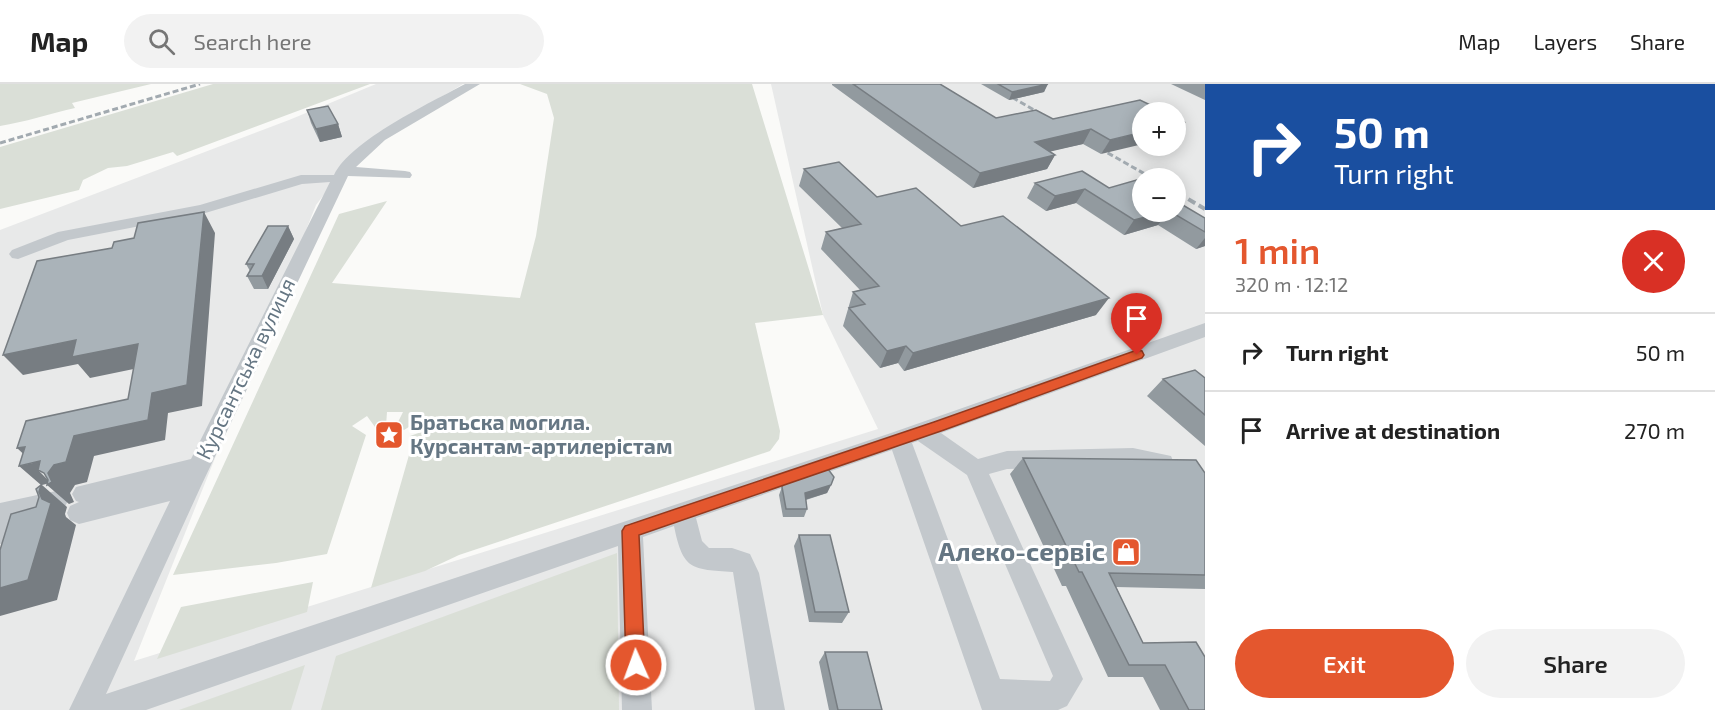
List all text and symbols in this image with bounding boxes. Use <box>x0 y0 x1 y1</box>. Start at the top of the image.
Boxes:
search box <box>124 14 544 68</box>
text: Map <box>30 24 88 58</box>
icon: search <box>145 25 178 58</box>
text: Search here <box>193 28 312 54</box>
text: Map <box>1458 29 1500 54</box>
text: Layers <box>1533 29 1597 54</box>
text: Share <box>1630 29 1685 54</box>
map controls <box>1132 102 1186 222</box>
button: + <box>1132 102 1186 156</box>
text: 50 m <box>1334 106 1430 156</box>
icon: right <box>1235 108 1313 186</box>
text: Turn right <box>1334 157 1454 189</box>
button: − <box>1132 168 1186 222</box>
text: 1 min <box>1235 228 1320 271</box>
button: close <box>1622 230 1685 293</box>
text: 320 m · 12:12 <box>1235 272 1348 296</box>
street label: Курсантська вулиця <box>190 274 300 464</box>
pin <box>1111 293 1162 355</box>
icon: arrive <box>1120 302 1153 335</box>
icon: right <box>1235 336 1268 369</box>
text: Turn right <box>1286 339 1388 365</box>
text: 50 m <box>1636 339 1685 365</box>
place label: Братьска могила. Курсантам-артилерістам <box>410 409 672 458</box>
icon: arrive <box>1235 414 1268 447</box>
text: Arrive at destination <box>1286 417 1500 443</box>
text: 270 m <box>1624 417 1685 443</box>
place icon: Братьска могила. Курсантам-артилерістам <box>373 419 405 451</box>
place label: Алеко-сервіс <box>938 535 1105 566</box>
shop icon: Алеко-сервіс <box>1110 536 1142 568</box>
button: Exit <box>1235 629 1454 698</box>
button: Share <box>1466 629 1685 698</box>
position arrow <box>604 633 668 697</box>

